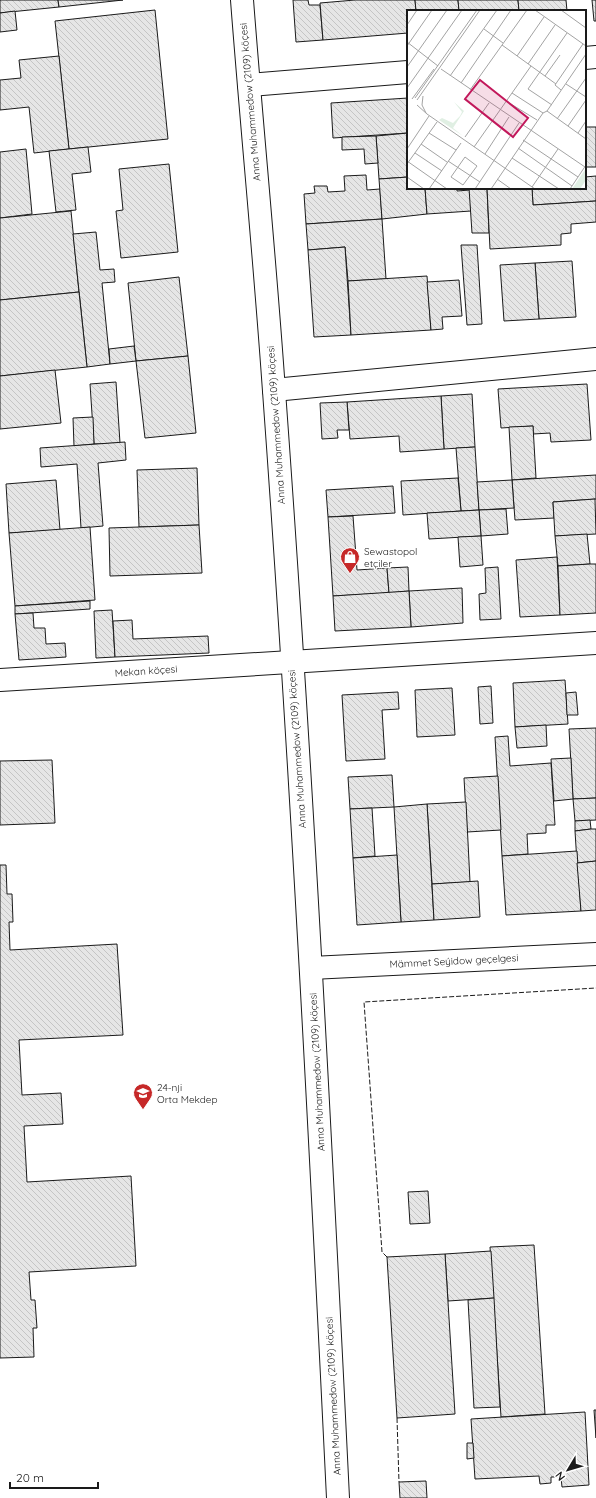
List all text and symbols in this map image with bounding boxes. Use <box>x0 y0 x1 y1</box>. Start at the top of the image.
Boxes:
inset map <box>407 10 586 189</box>
street label: Anna Muhammedow (2109) köçesi <box>237 22 263 182</box>
street label: Anna Muhammedow (2109) köçesi <box>264 345 288 505</box>
place label: Sewastopol etçiler <box>364 545 417 570</box>
shop icon: Sewastopol etçiler <box>339 546 361 574</box>
street label: Mekan köçesi <box>114 662 178 680</box>
street label: Anna Muhammedow (2109) köçesi <box>285 669 309 829</box>
street label: Mämmet Seýidow geçelgesi <box>389 951 519 971</box>
street label: Anna Muhammedow (2109) köçesi <box>306 992 328 1152</box>
place label: 24-nji Orta Mekdep <box>157 1081 218 1106</box>
school or university icon: 24-nji Orta Mekdep <box>132 1082 154 1110</box>
street label: Anna Muhammedow (2109) köçesi <box>322 1316 344 1476</box>
north arrow <box>548 1450 588 1490</box>
scale bar <box>10 1464 98 1490</box>
text: N <box>552 1469 568 1484</box>
text: 20 m <box>16 1470 44 1485</box>

